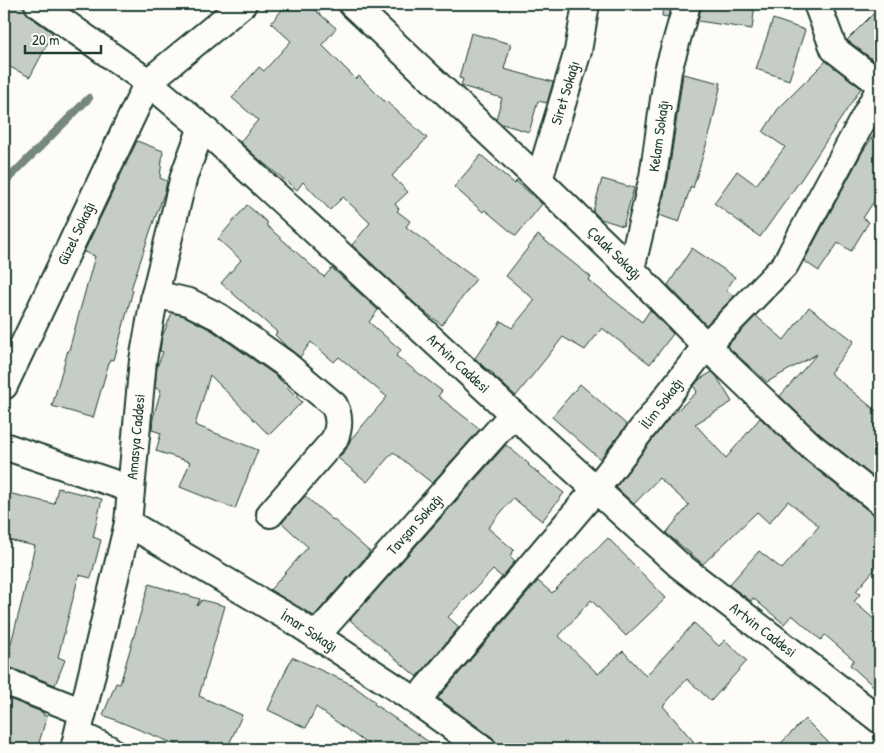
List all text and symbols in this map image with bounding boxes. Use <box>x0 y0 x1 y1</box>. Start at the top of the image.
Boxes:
scale bar <box>25 22 101 54</box>
text: 20 m <box>32 29 59 50</box>
street label: Siret Sokağı <box>545 58 584 127</box>
street label: Kelam Sokağı <box>643 99 674 173</box>
street label: Güzel Sokağı <box>52 198 100 268</box>
street label: Çolak Sokağı <box>583 221 647 284</box>
street label: Artvin Caddesi <box>423 329 495 398</box>
street label: İlim Sokağı <box>635 373 688 433</box>
street label: Amasya Caddesi <box>121 393 150 480</box>
street label: Tavşan Sokağı <box>381 489 448 560</box>
street label: Artvin Caddesi <box>726 597 801 662</box>
street label: İmar Sokağı <box>277 605 342 657</box>

